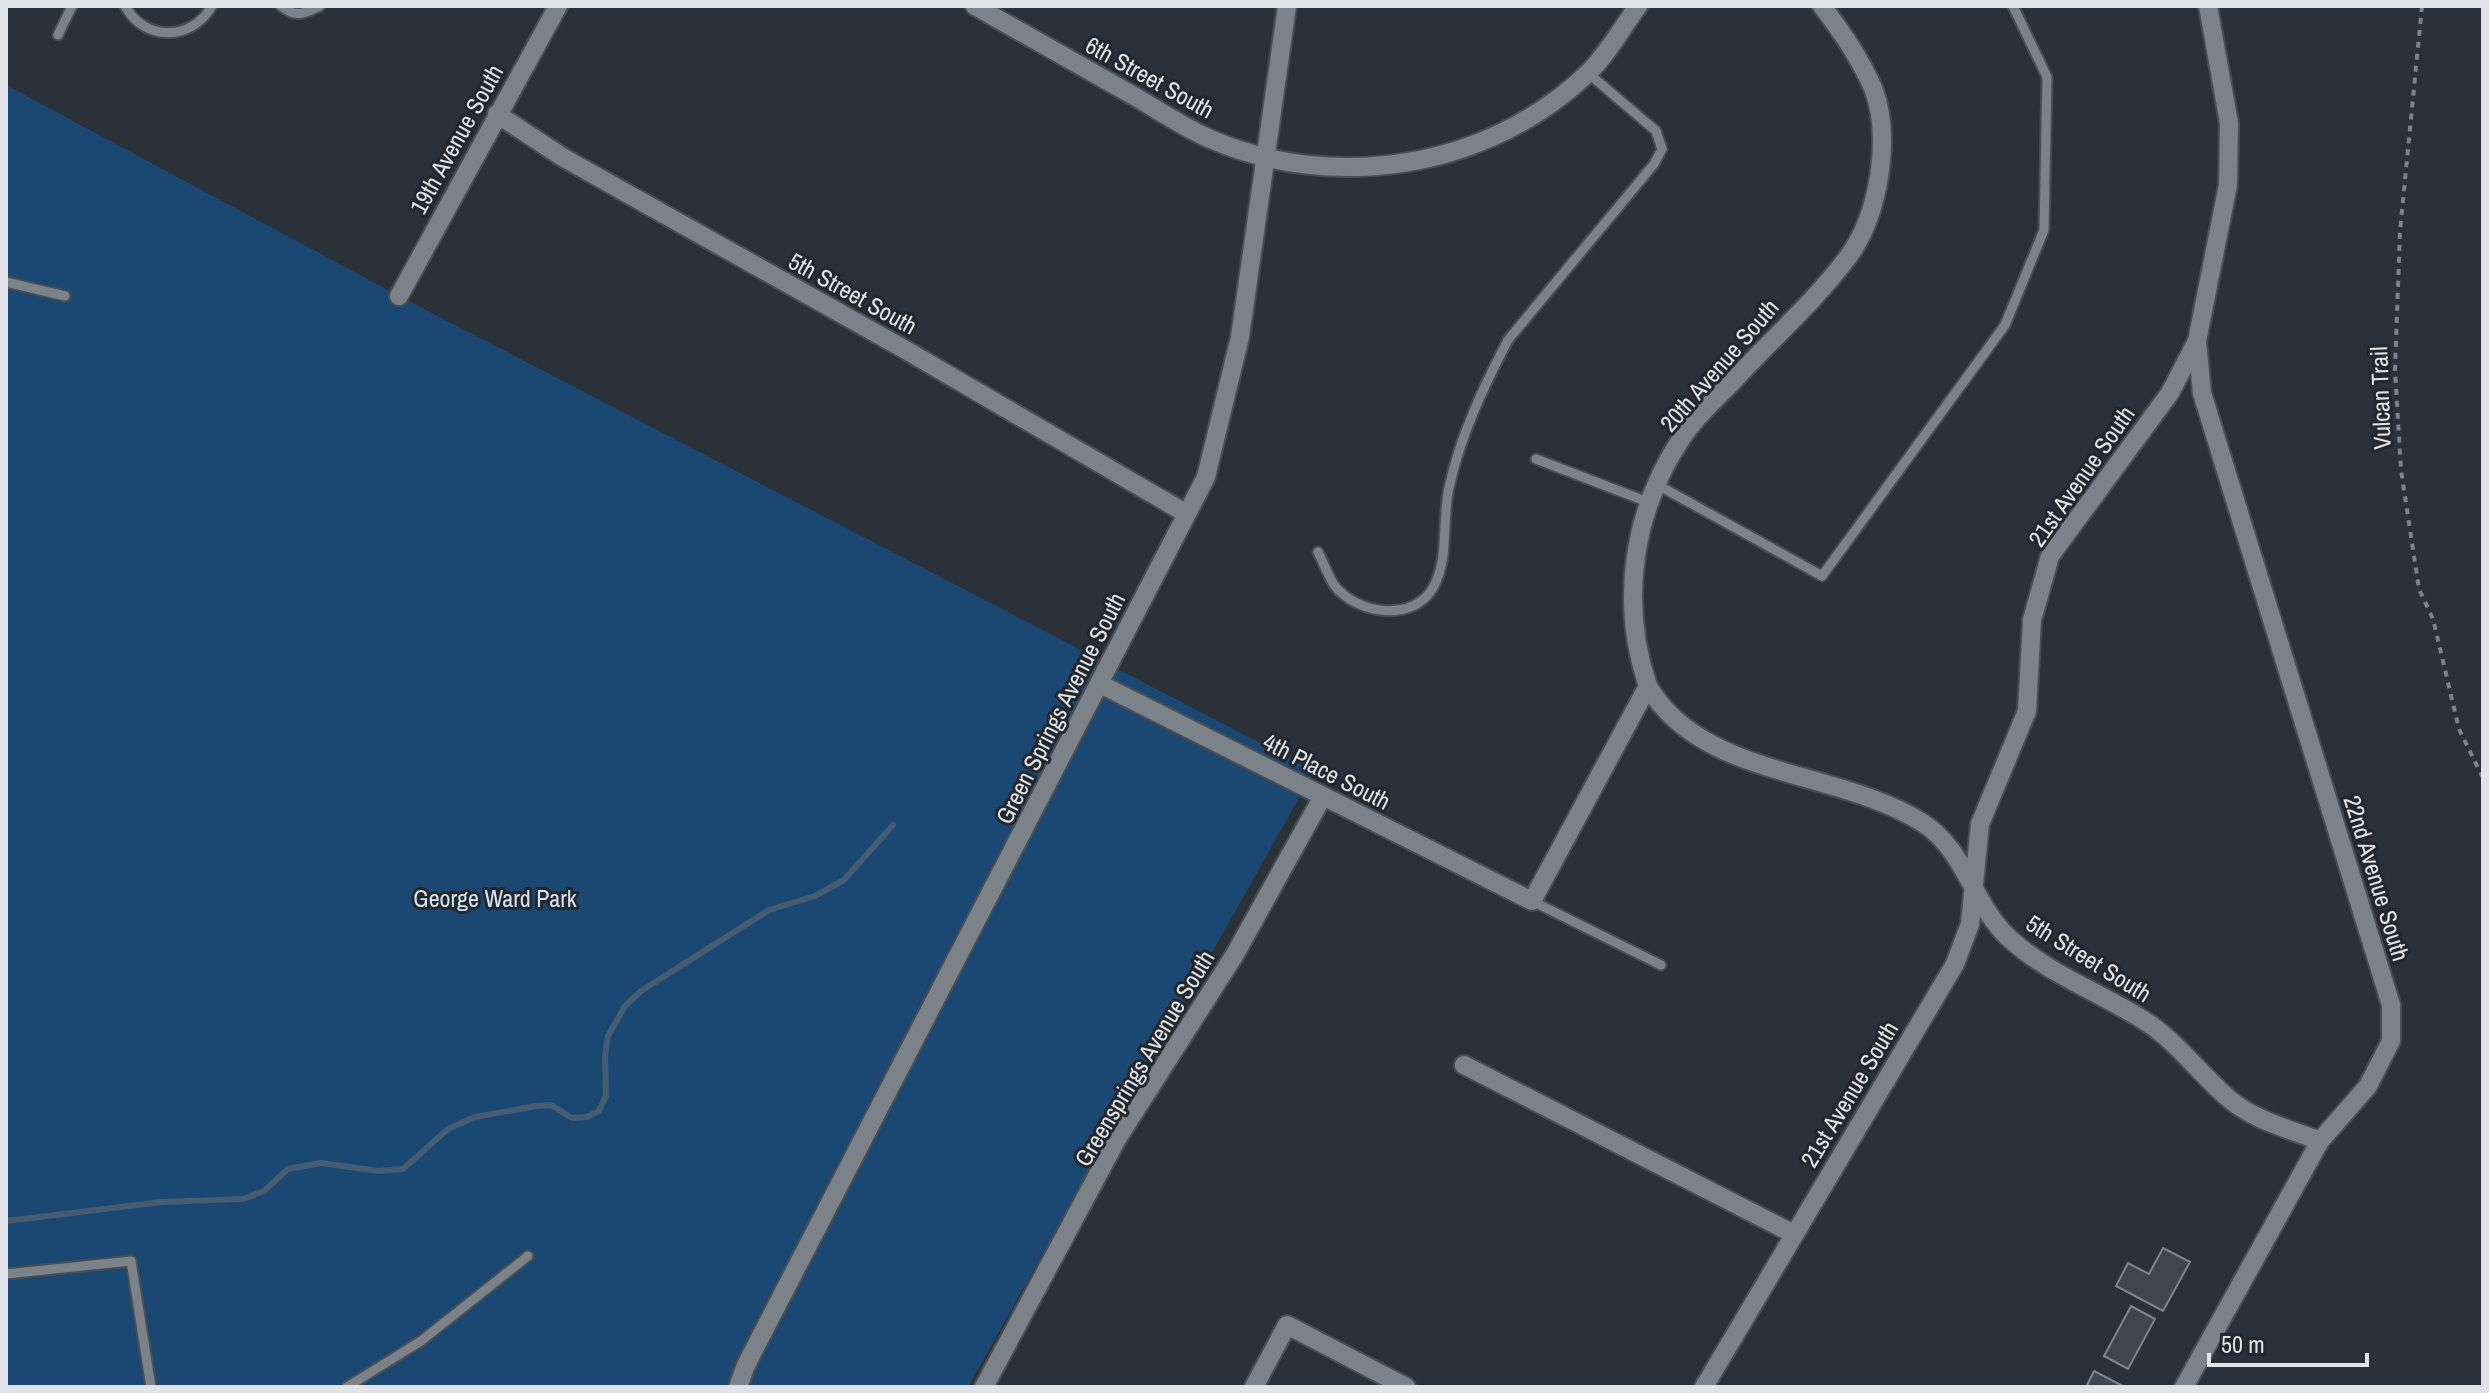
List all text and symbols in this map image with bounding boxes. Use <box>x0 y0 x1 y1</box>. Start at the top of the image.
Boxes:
street label: 6th Street South <box>1080 29 1220 125</box>
street label: 19th Avenue South <box>402 59 510 219</box>
street label: 5th Street South <box>783 245 923 341</box>
street label: 20th Avenue South <box>1652 292 1786 438</box>
street label: Vulcan Trail <box>2362 346 2398 450</box>
street label: 21st Avenue South <box>2021 399 2141 553</box>
street label: Green Springs Avenue South <box>988 587 1132 829</box>
street label: 4th Place South <box>1258 725 1396 817</box>
street label: 22nd Avenue South <box>2337 791 2417 965</box>
park label: George Ward Park <box>413 882 577 914</box>
street label: 5th Street South <box>2020 907 2158 1009</box>
street label: Greensprings Avenue South <box>1067 944 1221 1172</box>
street label: 21st Avenue South <box>1793 1015 1905 1173</box>
scale bar <box>2209 1317 2367 1367</box>
text: 50 m <box>2221 1328 2265 1360</box>

